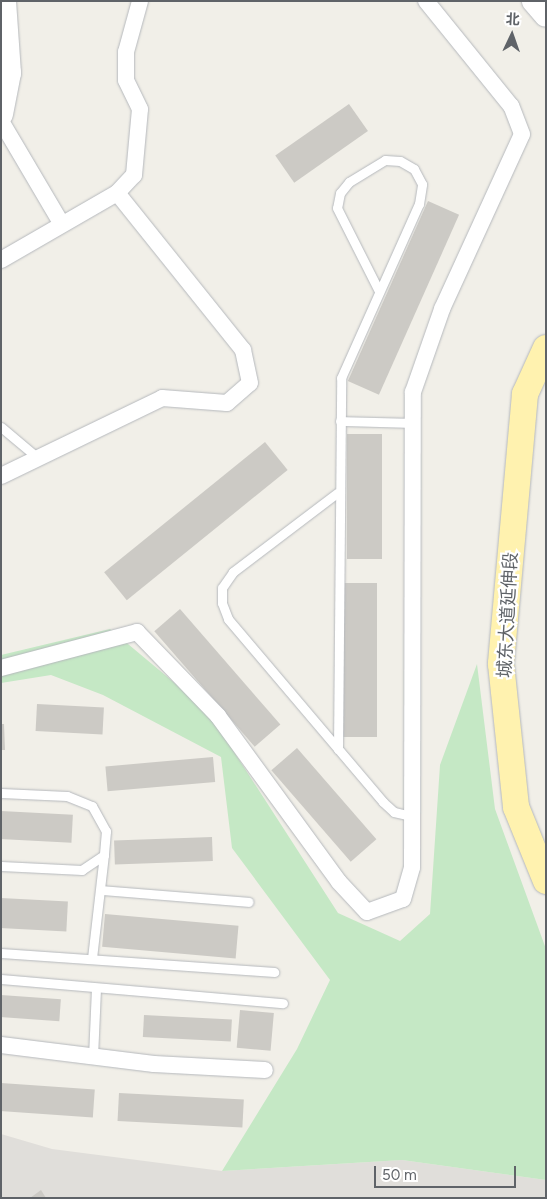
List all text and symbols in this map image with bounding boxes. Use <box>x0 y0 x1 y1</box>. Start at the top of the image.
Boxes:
north arrow <box>487 10 537 60</box>
text: 北 <box>505 11 520 28</box>
street label: 城东大道延伸段 <box>494 552 522 678</box>
scale bar <box>377 1156 520 1188</box>
text: 50 m <box>382 1166 417 1184</box>

